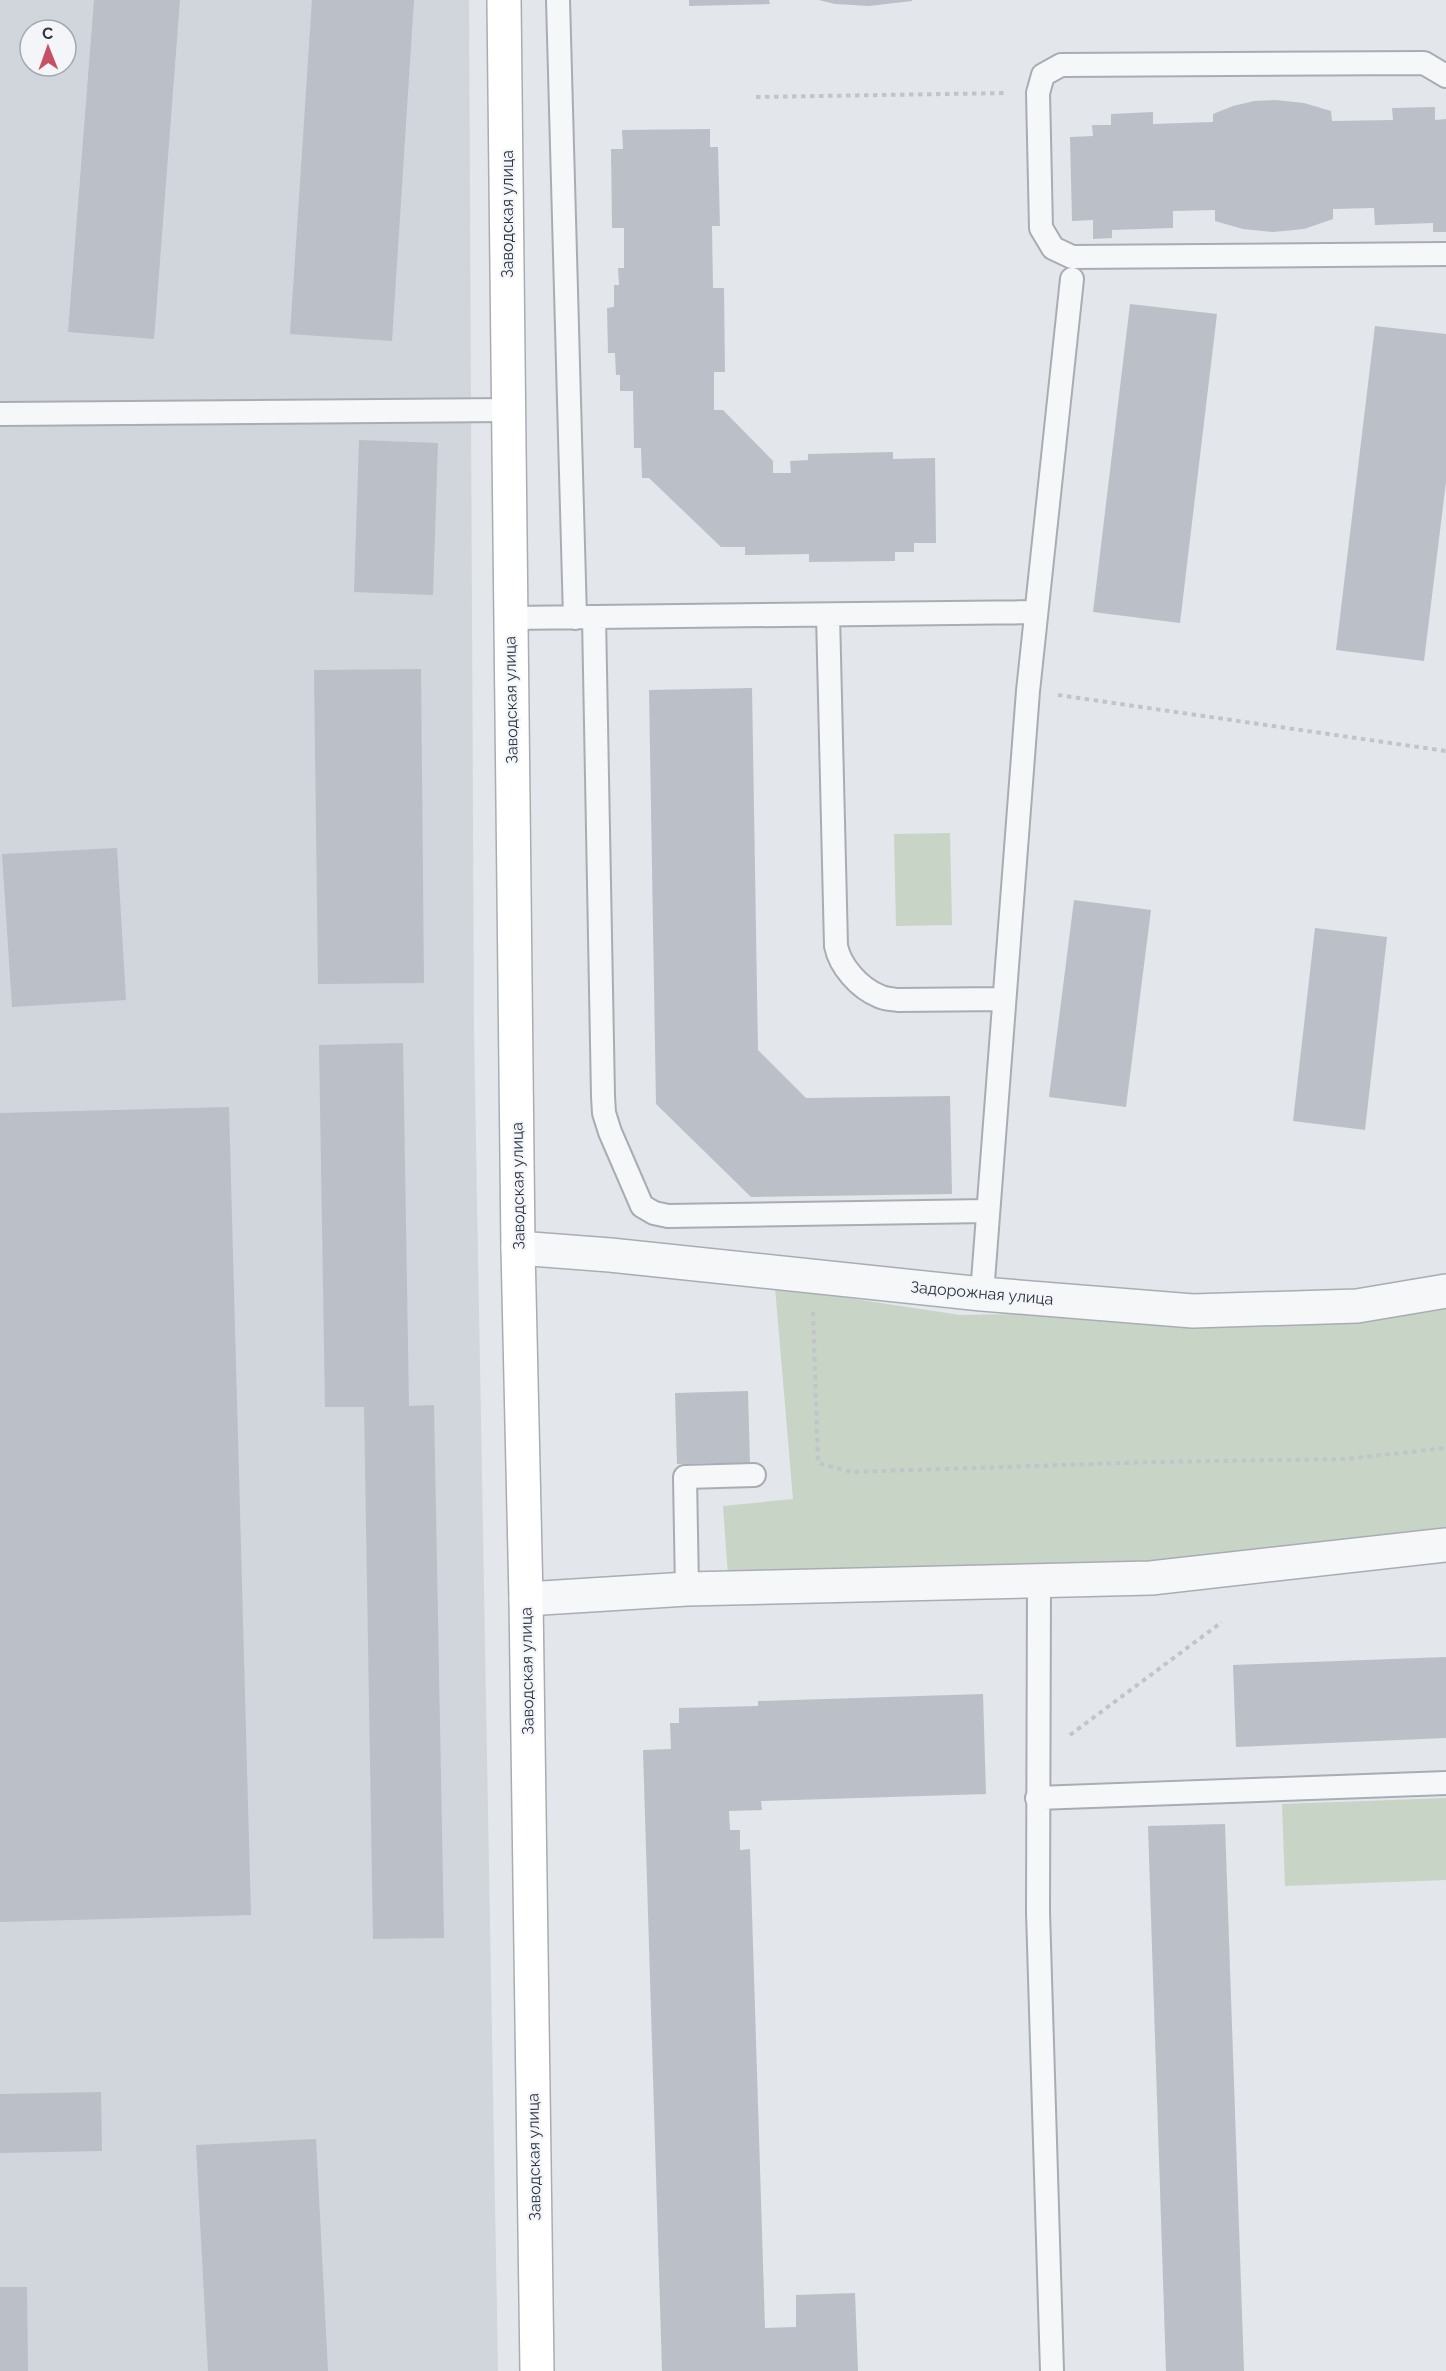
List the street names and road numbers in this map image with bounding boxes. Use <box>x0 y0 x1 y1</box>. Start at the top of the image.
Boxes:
street label: Заводская улица <box>498 150 517 278</box>
street label: Заводская улица <box>500 636 522 764</box>
street label: Заводская улица <box>507 1122 529 1250</box>
street label: Задорожная улица <box>910 1277 1054 1309</box>
street label: Заводская улица <box>516 1607 538 1735</box>
street label: Заводская улица <box>523 2093 545 2221</box>

